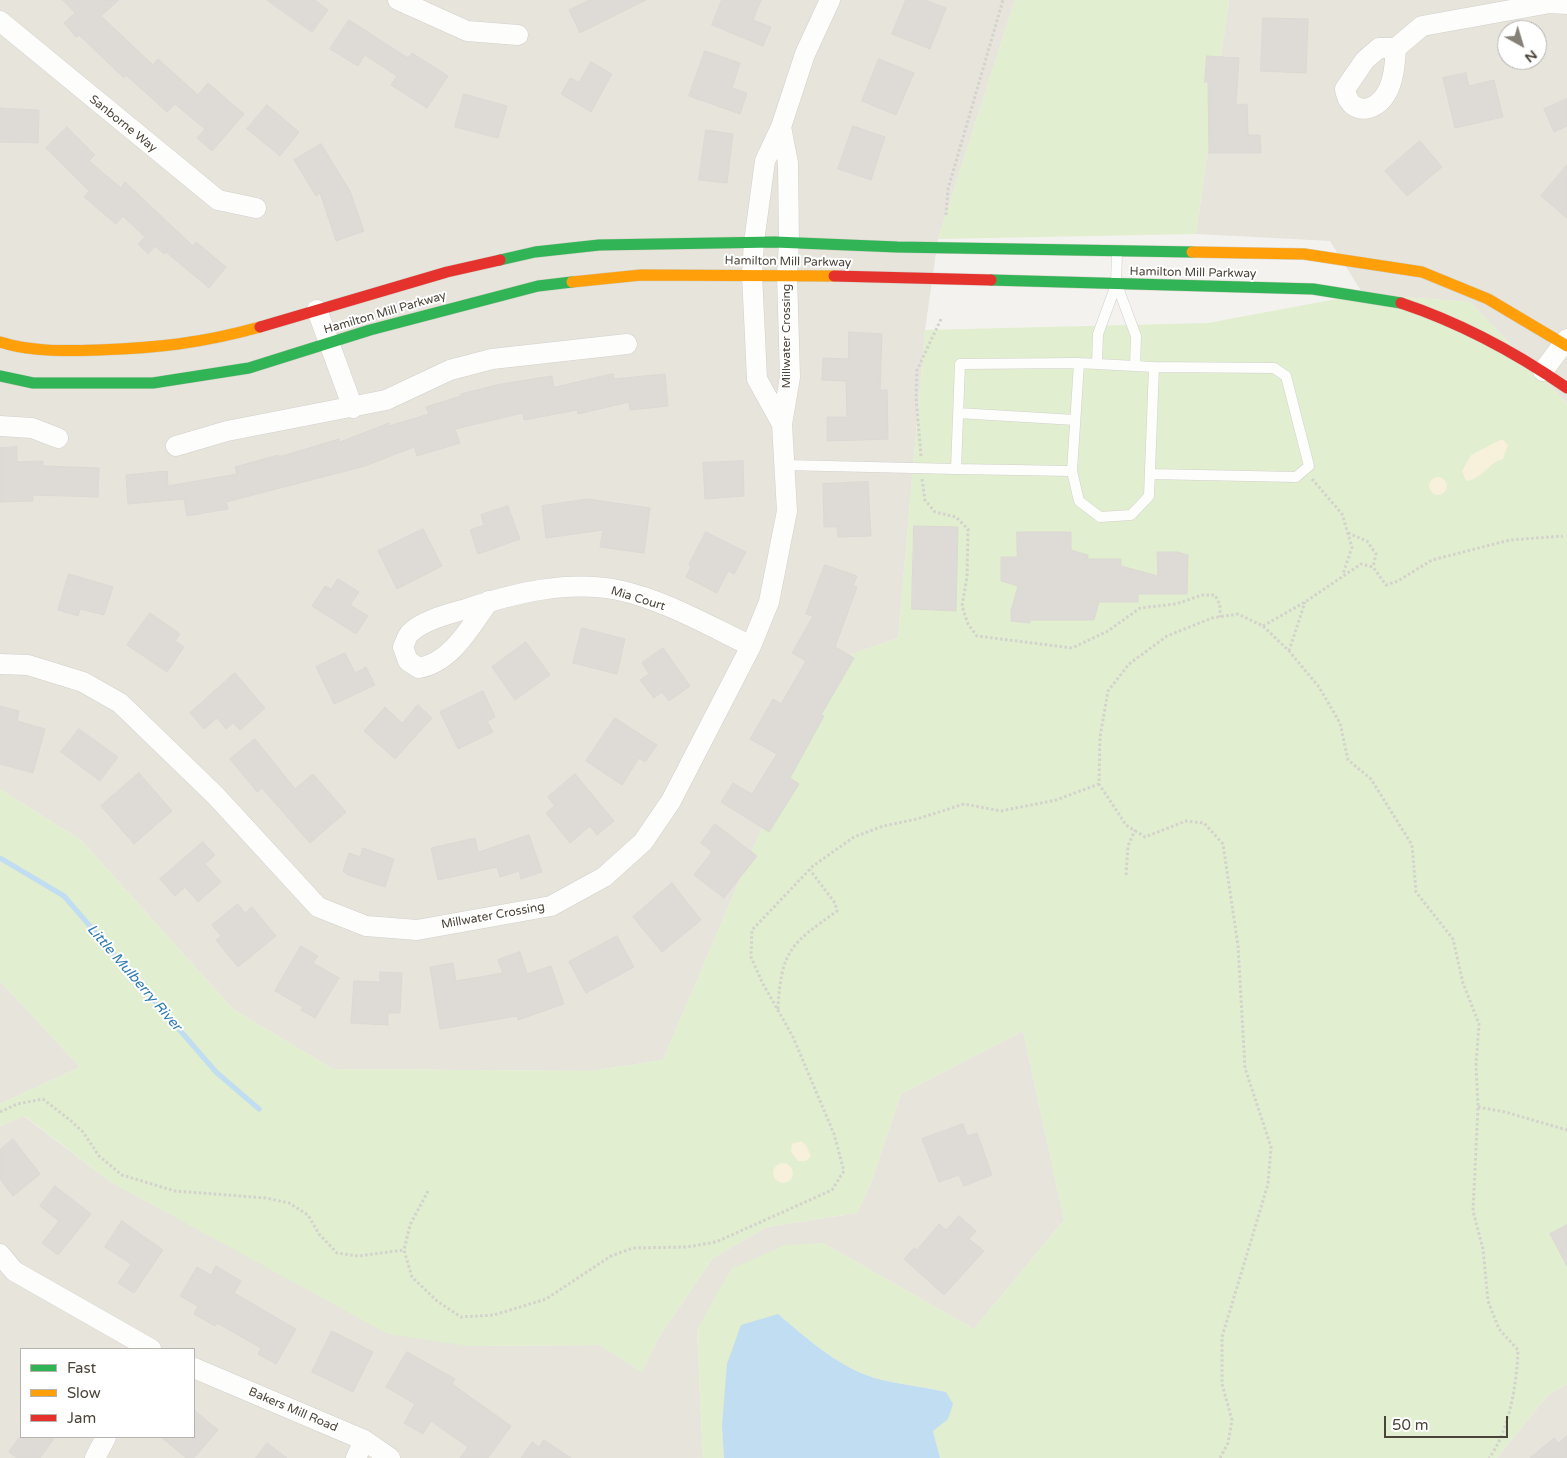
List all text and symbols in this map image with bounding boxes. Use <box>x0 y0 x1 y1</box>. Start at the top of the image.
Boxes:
north arrow <box>1497 20 1547 70</box>
text: N <box>1521 46 1541 66</box>
street label: Sanborne Way <box>86 92 160 156</box>
street label: Hamilton Mill Parkway <box>725 254 851 270</box>
street label: Hamilton Mill Parkway <box>1130 265 1256 281</box>
street label: Millwater Crossing <box>780 284 794 388</box>
street label: Hamilton Mill Parkway <box>322 289 448 337</box>
street label: Mia Court <box>609 584 667 614</box>
street label: Millwater Crossing <box>440 900 546 932</box>
water label: Little Mulberry River <box>83 921 185 1035</box>
legend <box>20 1348 195 1438</box>
text: Fast <box>67 1359 96 1377</box>
text: Slow <box>67 1384 101 1402</box>
street label: Bakers Mill Road <box>246 1385 340 1435</box>
scale bar <box>1387 1406 1511 1438</box>
text: Jam <box>67 1409 96 1427</box>
text: 50 m <box>1392 1416 1429 1434</box>

